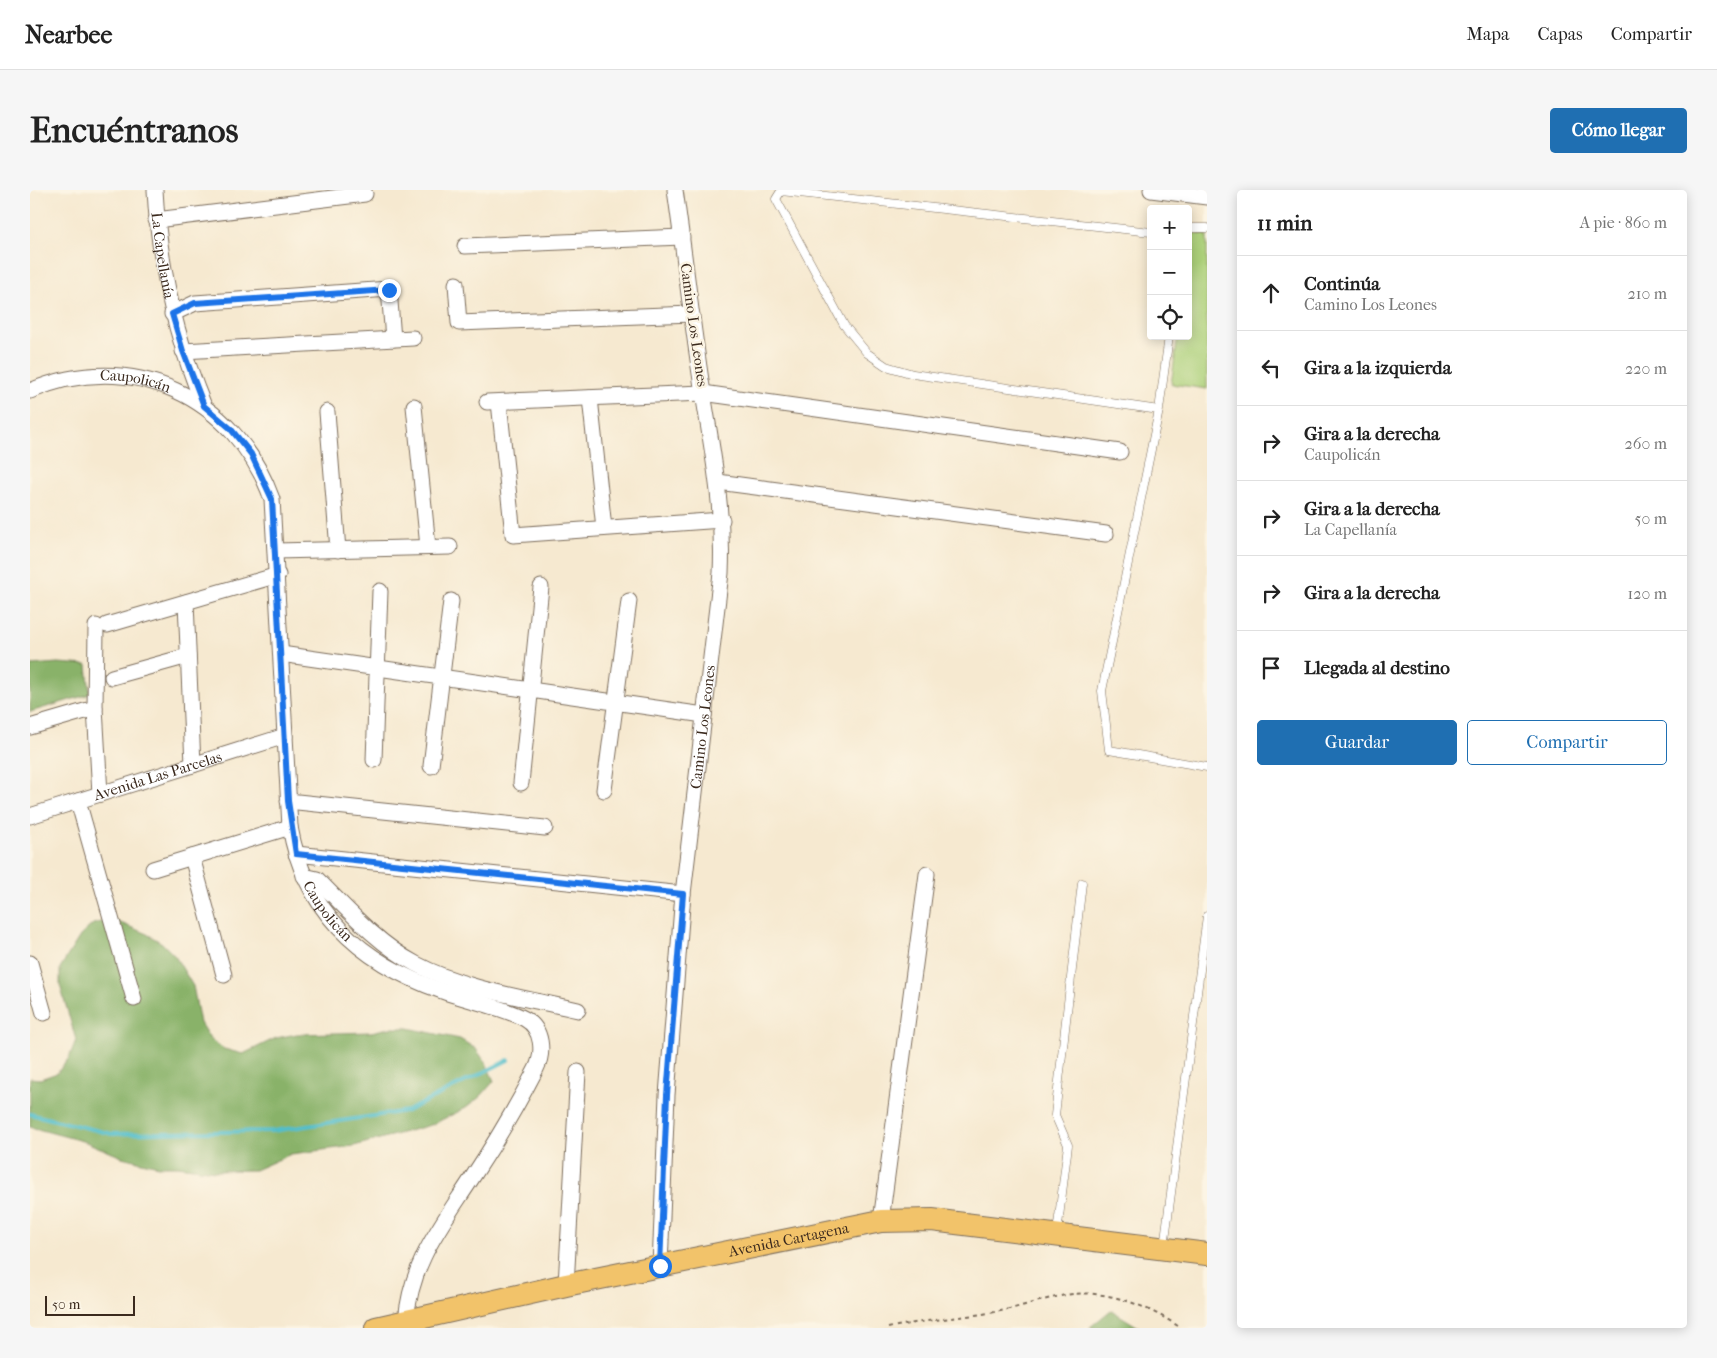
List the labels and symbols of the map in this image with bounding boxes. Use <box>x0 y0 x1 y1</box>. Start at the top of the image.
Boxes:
street label: La Capellanía <box>148 212 179 301</box>
street label: Camino Los Leones <box>676 262 712 388</box>
route end <box>378 279 401 302</box>
street label: Caupolicán <box>100 366 174 397</box>
street label: Camino Los Leones <box>687 664 719 790</box>
street label: Avenida Las Parcelas <box>91 747 224 805</box>
street label: Caupolicán <box>299 878 357 946</box>
street label: Avenida Cartagena <box>726 1219 851 1261</box>
route start <box>649 1255 672 1278</box>
scale bar <box>45 1293 135 1316</box>

